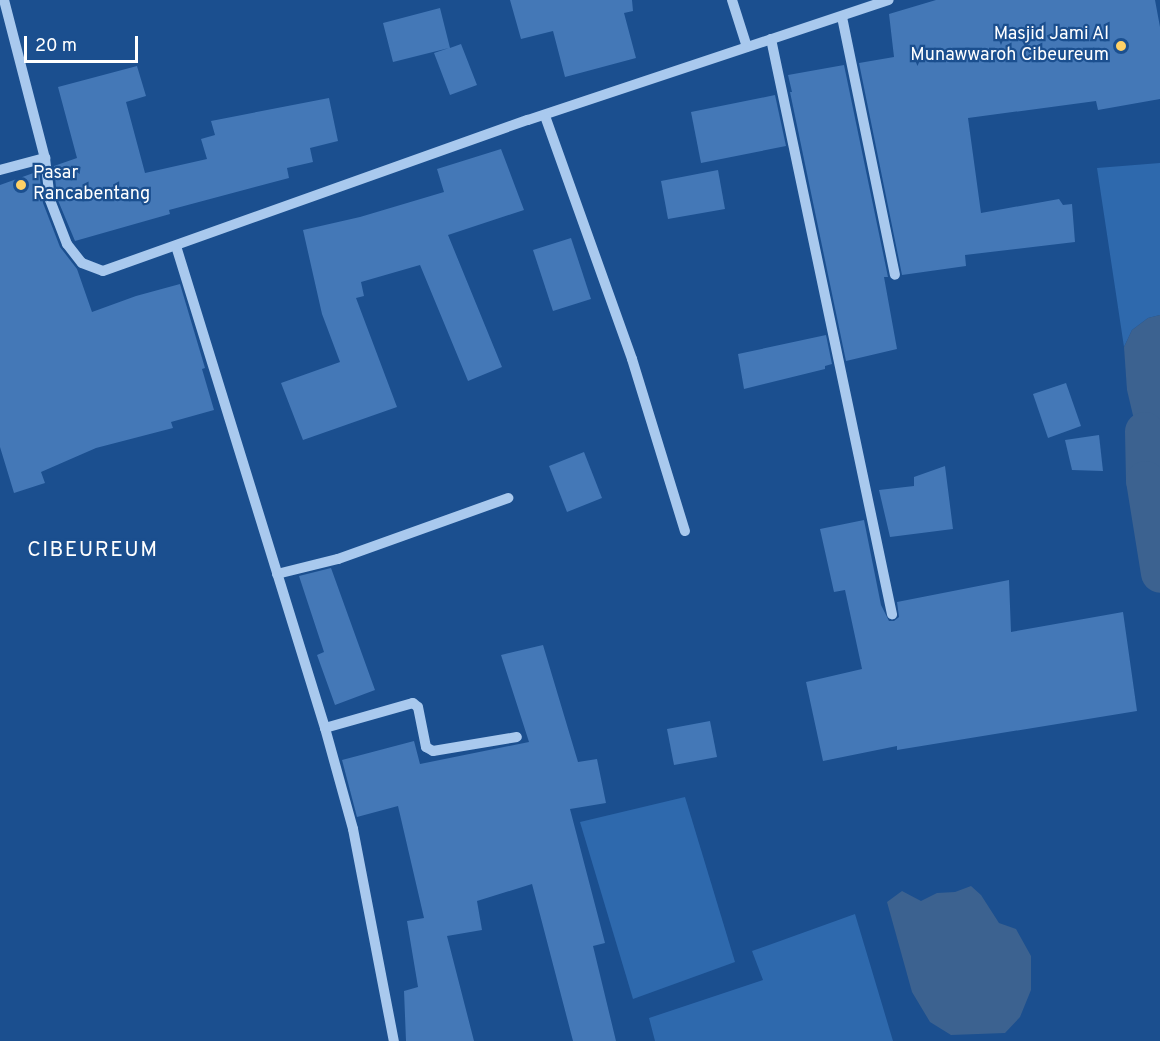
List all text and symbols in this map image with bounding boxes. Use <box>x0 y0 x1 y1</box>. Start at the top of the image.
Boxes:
scale bar <box>27 24 141 62</box>
place label: Masjid Jami Al Munawwaroh Cibeureum <box>910 25 1109 68</box>
text: 20 m <box>35 35 77 58</box>
marker: Masjid Jami Al Munawwaroh Cibeureum <box>1114 39 1128 53</box>
place label: Pasar Rancabentang <box>33 164 150 207</box>
marker: Pasar Rancabentang <box>14 178 28 192</box>
district label: CIBEUREUM <box>27 538 159 564</box>

